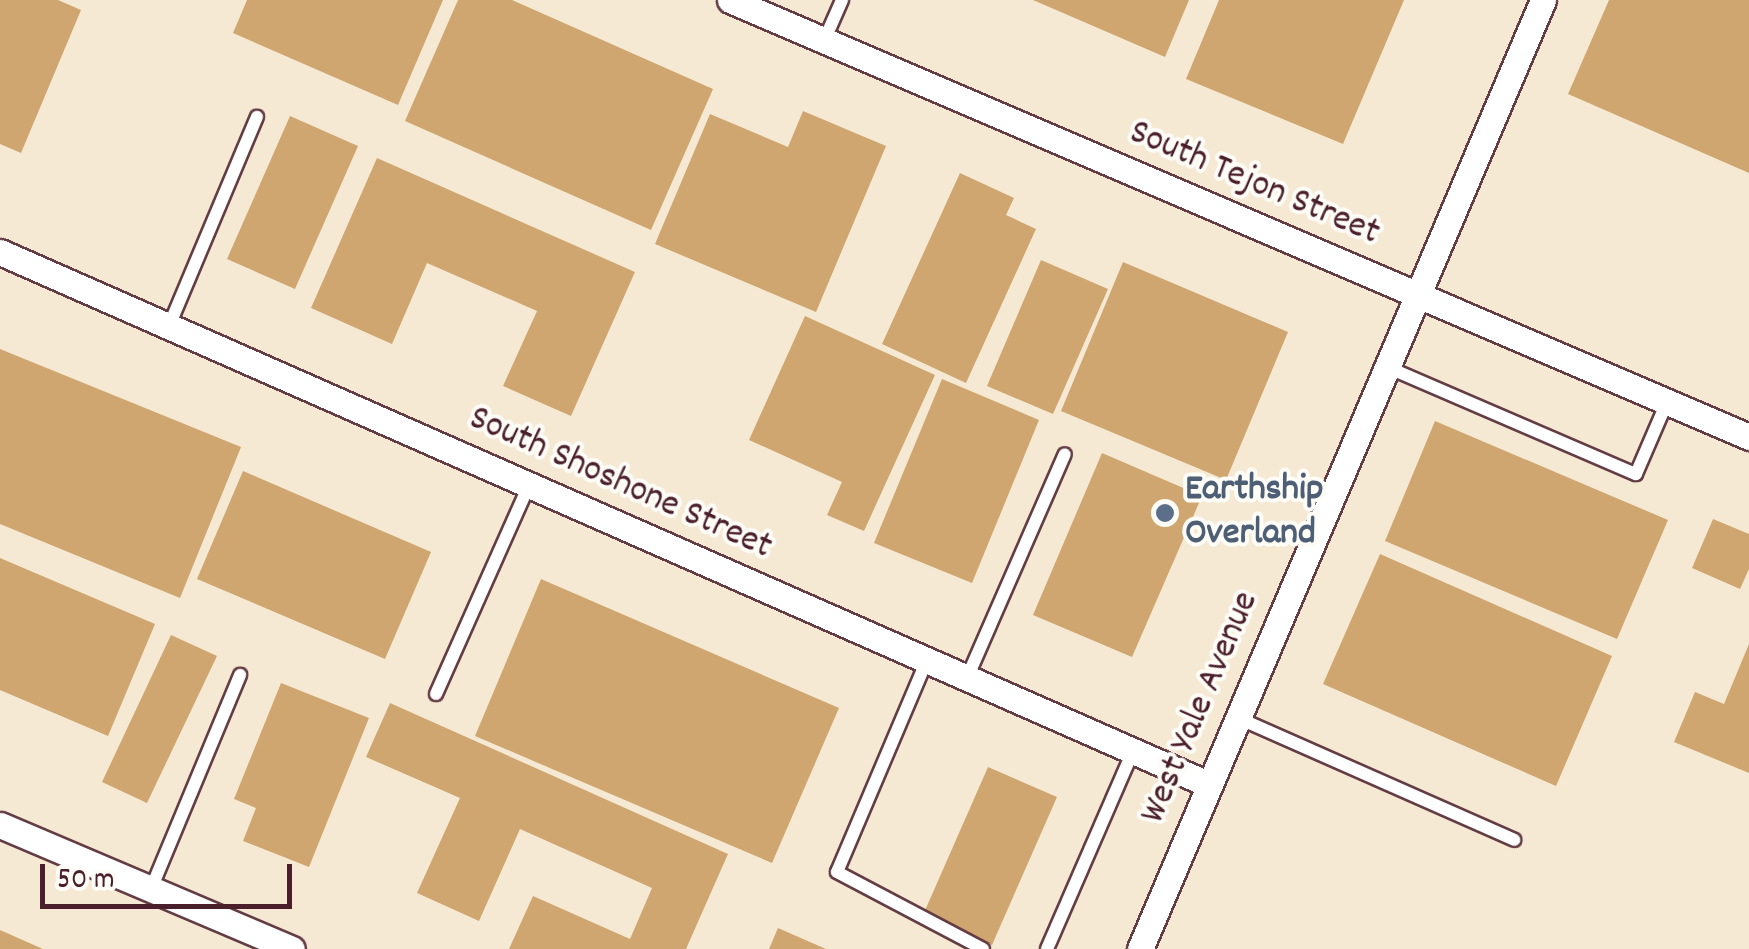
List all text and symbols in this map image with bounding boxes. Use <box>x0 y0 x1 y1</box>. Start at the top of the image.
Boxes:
street label: South Tejon Street <box>1122 111 1386 257</box>
street label: South Shoshone Street <box>461 397 779 571</box>
place label: Earthship Overland <box>1185 468 1323 558</box>
marker: Earthship Overland <box>1154 502 1176 524</box>
street label: West Yale Avenue <box>1132 585 1270 831</box>
scale bar <box>45 844 298 906</box>
text: 50 m <box>57 860 115 903</box>

